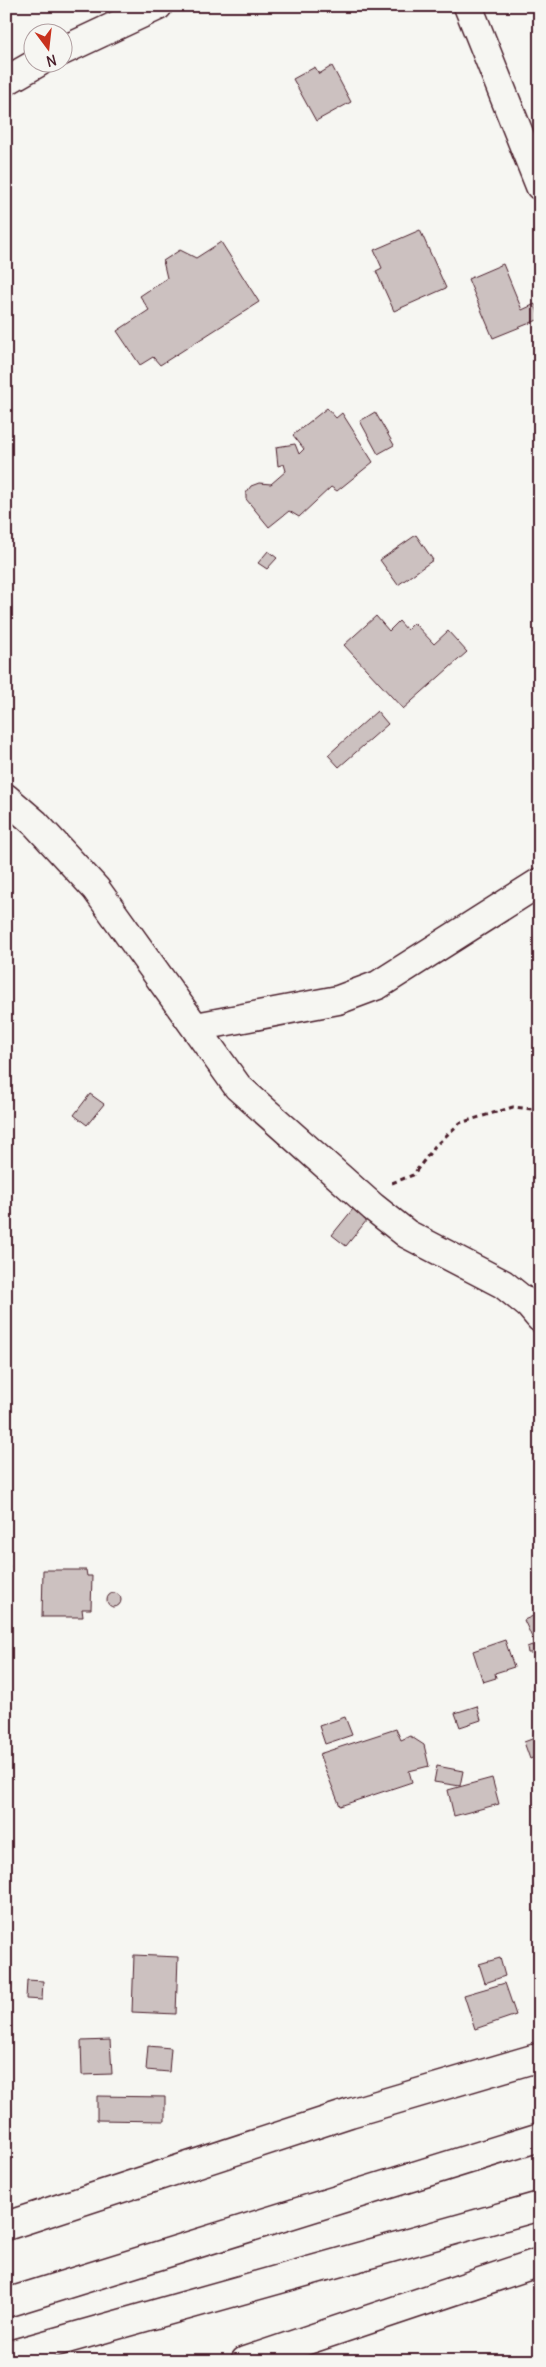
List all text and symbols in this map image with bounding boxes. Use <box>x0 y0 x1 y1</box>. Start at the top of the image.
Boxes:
north arrow <box>22 22 72 72</box>
text: N <box>44 51 58 71</box>

